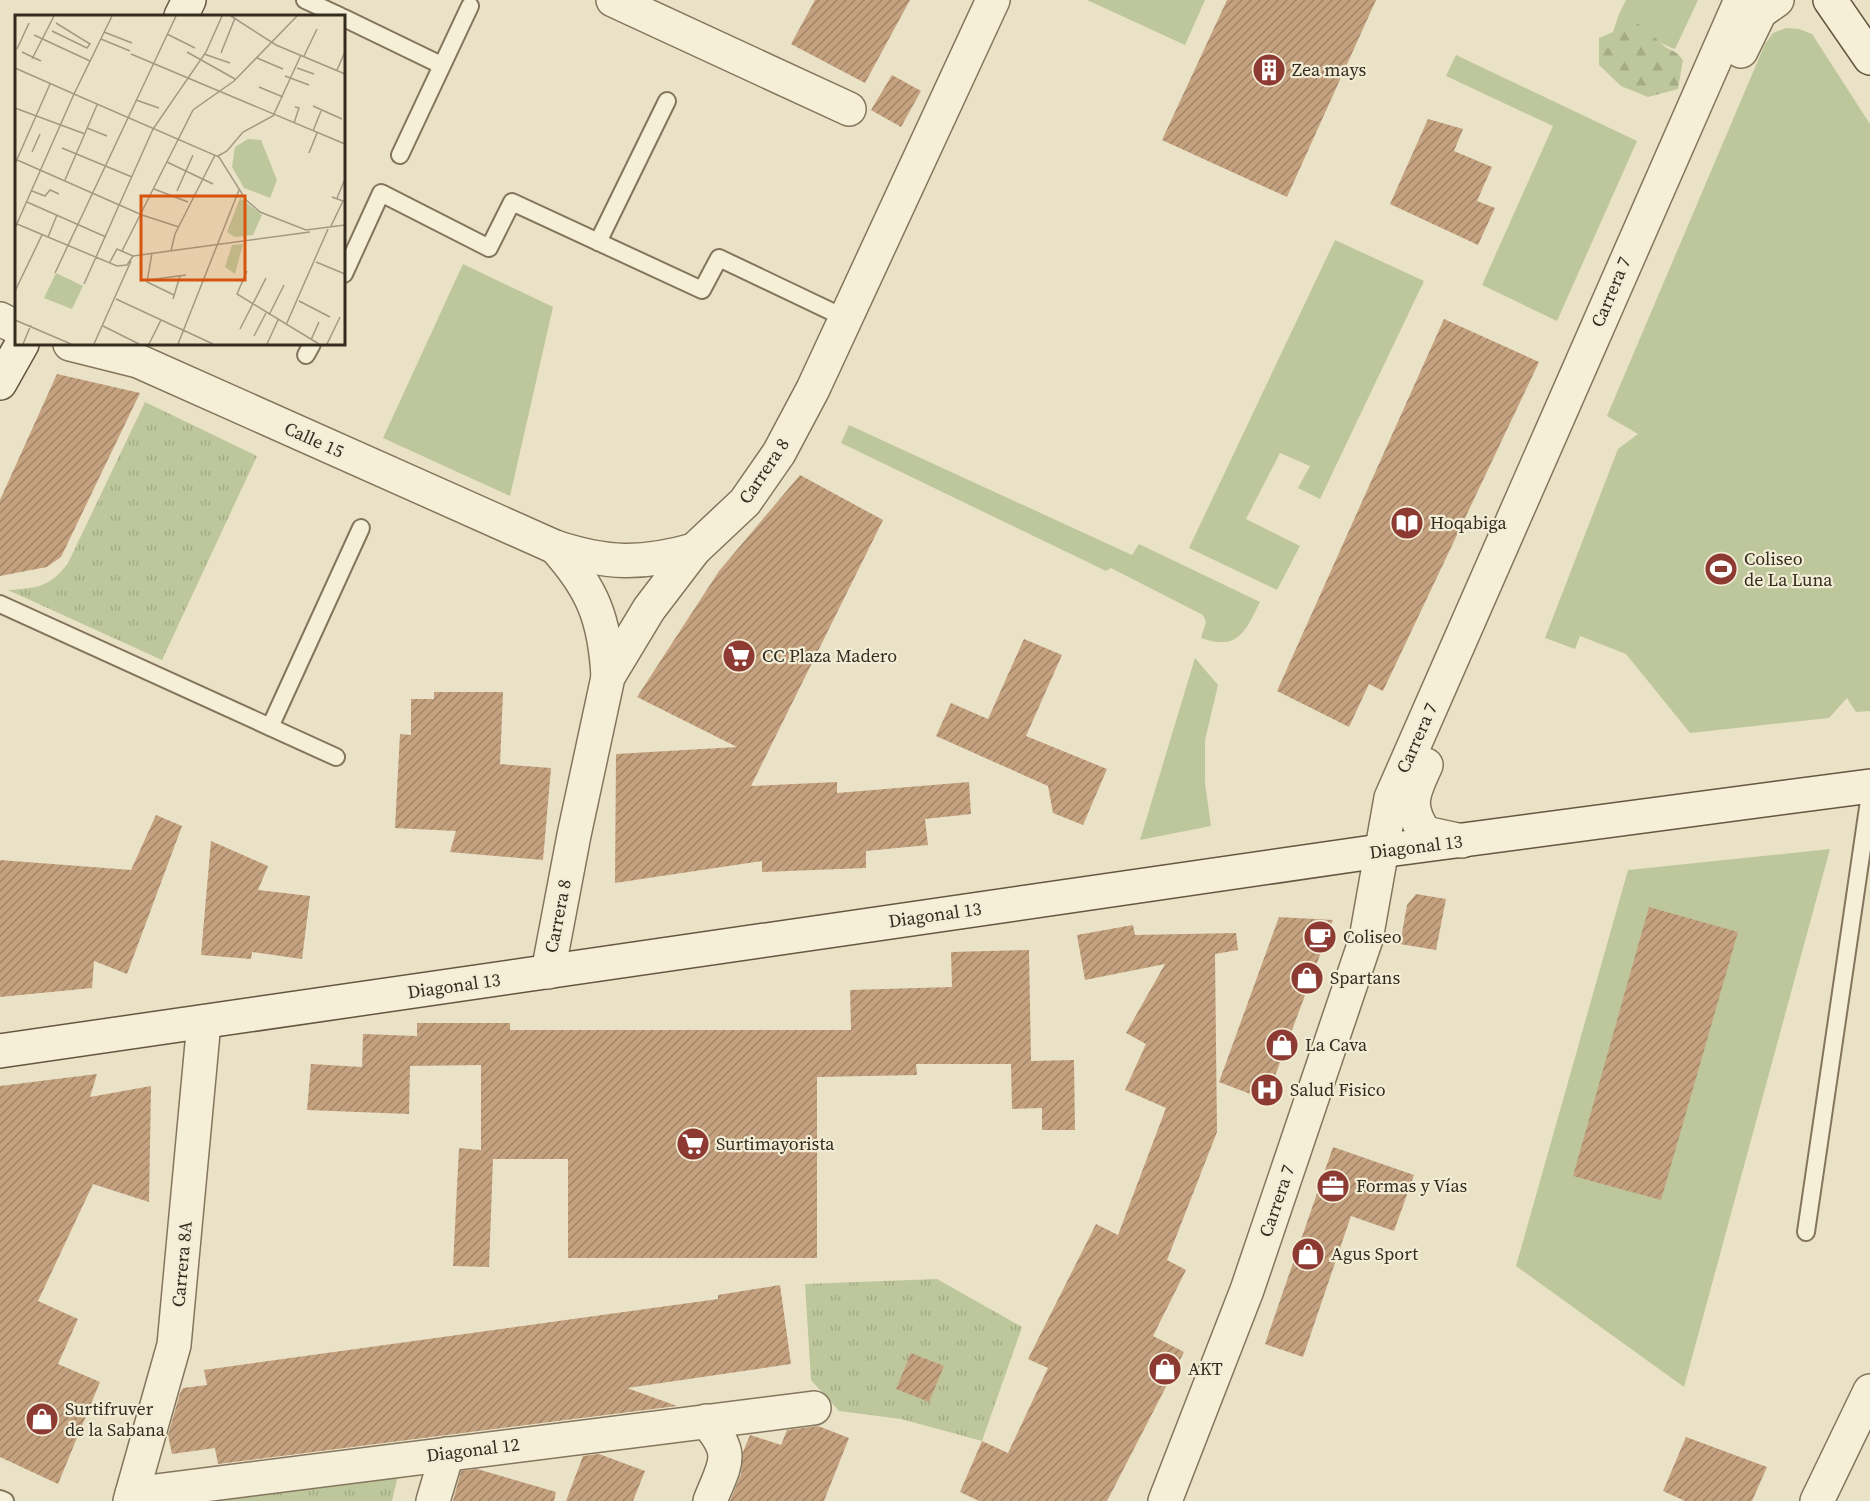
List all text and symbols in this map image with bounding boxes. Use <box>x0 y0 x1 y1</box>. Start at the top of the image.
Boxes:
inset map <box>15 15 345 345</box>
building icon: Zea mays <box>1251 52 1287 88</box>
place label: Zea mays <box>1292 57 1367 82</box>
street label: Carrera 7 <box>1584 253 1637 331</box>
street label: Calle 15 <box>281 415 348 464</box>
street label: Carrera 8 <box>732 433 795 509</box>
library icon: Hoqabiga <box>1389 505 1425 541</box>
place label: Hoqabiga <box>1430 510 1507 535</box>
place label: Coliseo de La Luna <box>1744 546 1833 592</box>
sports icon: Coliseo de La Luna <box>1703 551 1739 587</box>
supermarket icon: CC Plaza Madero <box>721 638 757 674</box>
place label: CC Plaza Madero <box>762 643 897 668</box>
street label: Carrera 7 <box>1390 699 1443 777</box>
street label: Diagonal 13 <box>1368 828 1464 865</box>
street label: Carrera 8 <box>538 877 577 955</box>
street label: Diagonal 13 <box>887 896 983 933</box>
cafe icon: Coliseo <box>1302 919 1338 955</box>
place label: Coliseo <box>1343 924 1402 949</box>
shop icon: Spartans <box>1289 960 1325 996</box>
place label: Spartans <box>1330 965 1400 990</box>
street label: Diagonal 13 <box>406 967 502 1004</box>
shop icon: La Cava <box>1264 1027 1300 1063</box>
place label: La Cava <box>1305 1032 1368 1057</box>
hospital icon: Salud Fisico <box>1249 1072 1285 1108</box>
place label: Salud Fisico <box>1290 1077 1386 1102</box>
supermarket icon: Surtimayorista <box>675 1126 711 1162</box>
place label: Surtimayorista <box>716 1131 835 1156</box>
street label: Carrera 7 <box>1253 1162 1300 1240</box>
office icon: Formas y Vías <box>1315 1168 1351 1204</box>
place label: Formas y Vías <box>1356 1173 1468 1198</box>
street label: Carrera 8A <box>165 1220 198 1308</box>
shop icon: Agus Sport <box>1290 1236 1326 1272</box>
place label: Agus Sport <box>1331 1241 1418 1266</box>
shop icon: AKT <box>1147 1351 1183 1387</box>
place label: AKT <box>1188 1356 1223 1381</box>
place label: Surtifruver de la Sabana <box>65 1396 166 1442</box>
shop icon: Surtifruver de la Sabana <box>24 1401 60 1437</box>
street label: Diagonal 12 <box>425 1431 521 1468</box>

